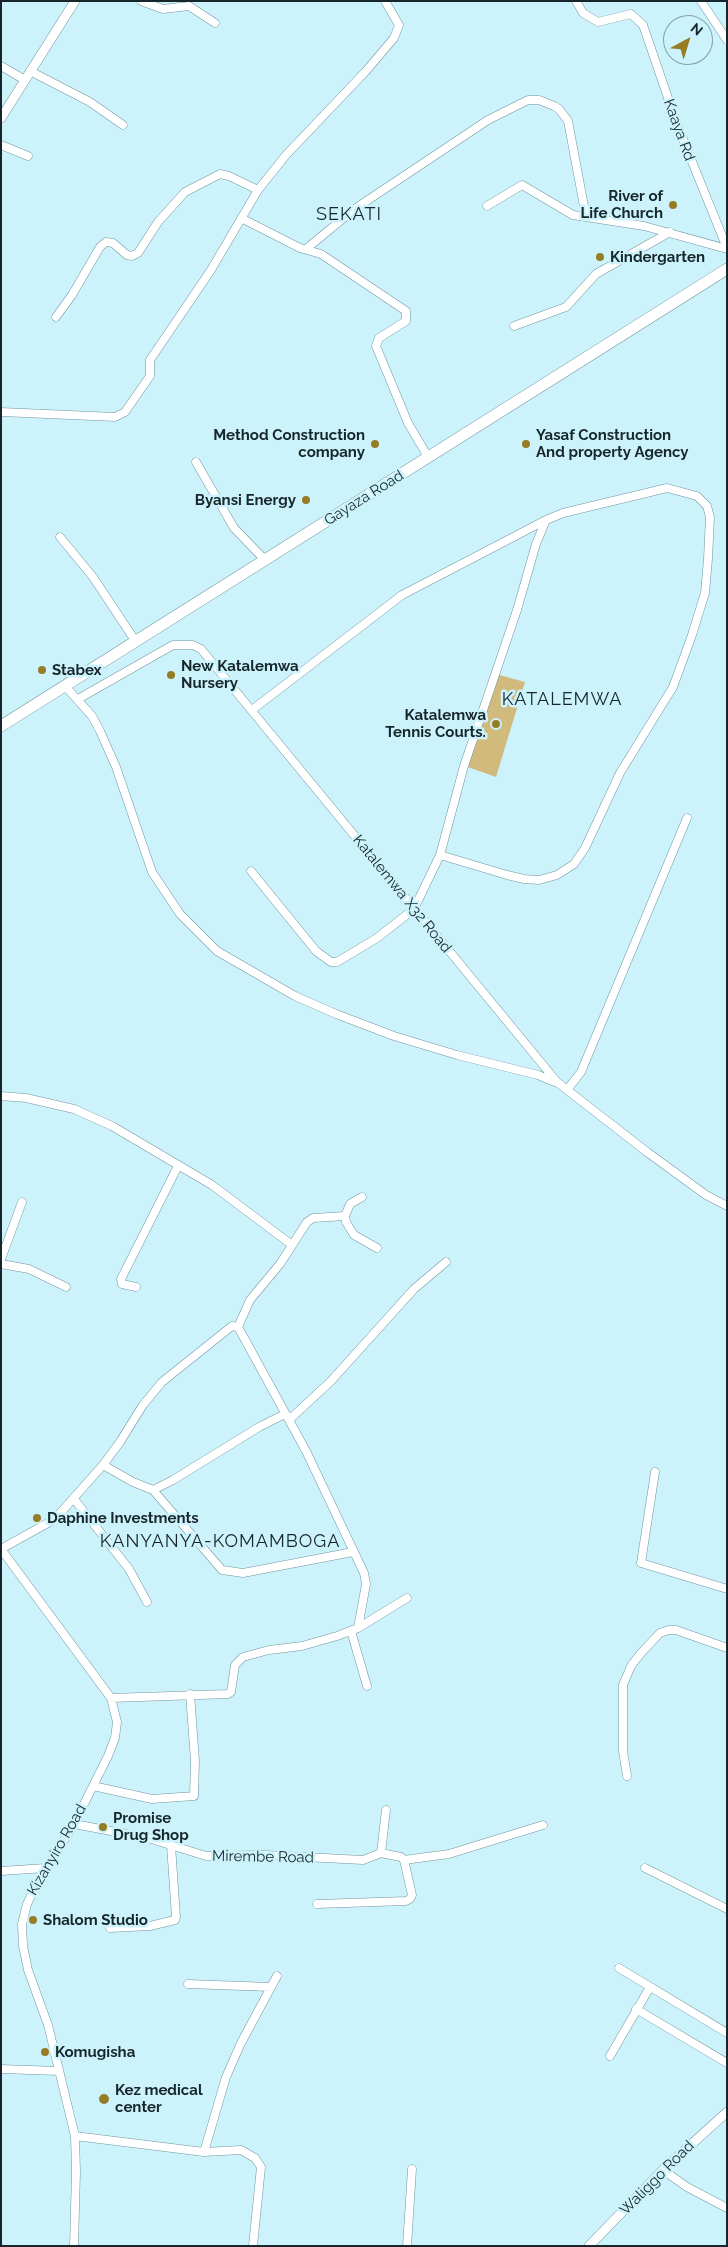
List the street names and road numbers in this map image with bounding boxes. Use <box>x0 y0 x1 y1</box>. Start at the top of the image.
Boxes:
street label: Kaaya Rd <box>660 97 698 163</box>
street label: Gayaza Road <box>321 466 407 530</box>
street label: Katalemwa X32 Road <box>349 831 455 957</box>
street label: Kizanyiro Road <box>24 1801 90 1899</box>
street label: Mirembe Road <box>212 1847 314 1867</box>
street label: Waliggo Road <box>616 2137 698 2219</box>

